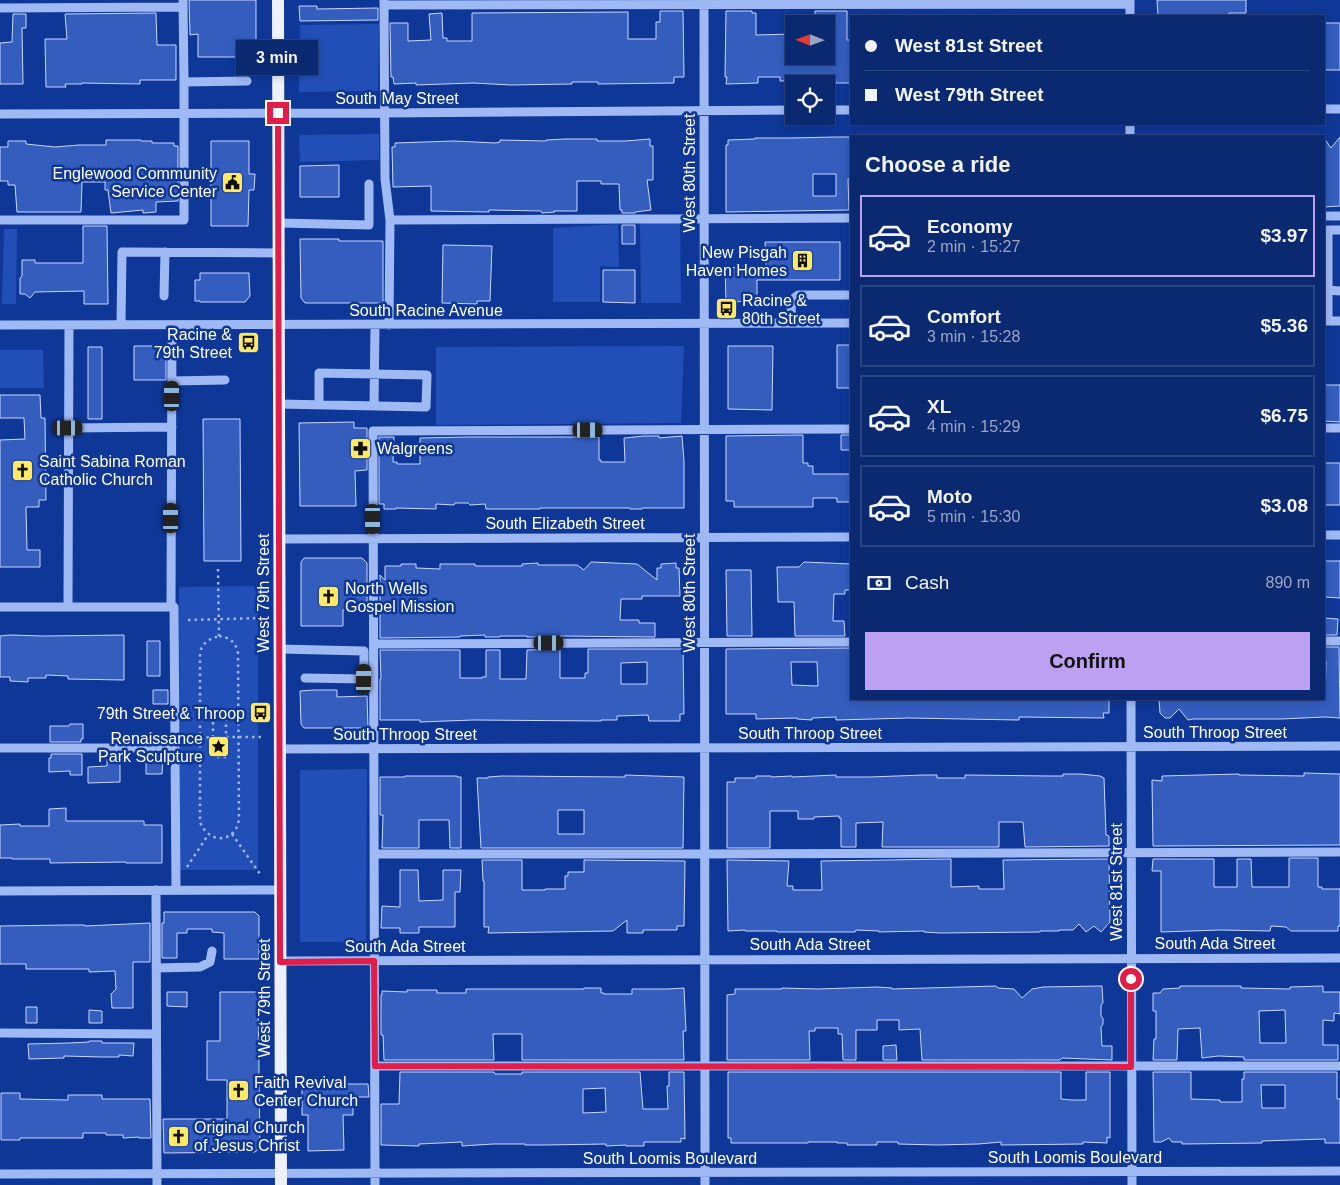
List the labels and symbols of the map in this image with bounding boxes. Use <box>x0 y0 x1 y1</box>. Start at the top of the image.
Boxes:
north arrow <box>785 15 835 65</box>
callout: 3 min <box>237 41 319 76</box>
street label: South May Street <box>335 90 459 107</box>
route end <box>267 102 289 124</box>
street label: West 80th Street <box>681 113 698 232</box>
place label: Englewood Community Service Center <box>52 165 218 200</box>
public building icon: Englewood Community Service Center <box>221 170 245 194</box>
place label: New Pisgah Haven Homes <box>686 244 787 279</box>
building icon: New Pisgah Haven Homes <box>791 249 815 273</box>
place label: Racine & 80th Street <box>742 292 821 327</box>
bus stop icon: Racine & 80th Street <box>714 297 738 321</box>
street label: South Racine Avenue <box>349 302 503 319</box>
place label: Racine & 79th Street <box>154 326 233 361</box>
bus stop icon: Racine & 79th Street <box>236 331 260 355</box>
car <box>164 381 179 411</box>
car <box>53 421 83 436</box>
car <box>573 423 603 438</box>
pharmacy icon: Walgreens <box>349 436 373 460</box>
place label: Walgreens <box>377 440 453 457</box>
place label: Saint Sabina Roman Catholic Church <box>39 453 186 488</box>
church icon: Saint Sabina Roman Catholic Church <box>11 458 35 482</box>
car <box>163 503 178 533</box>
car <box>365 504 380 534</box>
street label: South Elizabeth Street <box>485 515 645 532</box>
street label: West 79th Street <box>255 533 272 652</box>
street label: West 80th Street <box>681 533 698 652</box>
place label: North Wells Gospel Mission <box>345 580 454 615</box>
church icon: North Wells Gospel Mission <box>317 585 341 609</box>
car <box>534 636 564 651</box>
car <box>356 664 371 694</box>
bus stop icon: 79th Street & Throop <box>249 701 273 725</box>
place label: 79th Street & Throop <box>97 705 245 722</box>
street label: South Throop Street <box>1143 724 1287 741</box>
street label: South Throop Street <box>738 725 882 742</box>
street label: South Throop Street <box>333 726 477 743</box>
place label: Renaissance Park Sculpture <box>98 730 203 765</box>
place icon: Renaissance Park Sculpture <box>207 735 231 759</box>
street label: West 81st Street <box>1108 822 1125 941</box>
street label: South Ada Street <box>1155 935 1276 952</box>
street label: South Ada Street <box>750 936 871 953</box>
street label: West 79th Street <box>256 938 273 1057</box>
street label: South Ada Street <box>345 938 466 955</box>
route start <box>1120 968 1142 990</box>
place label: Faith Revival Center Church <box>254 1074 358 1109</box>
church icon: Faith Revival Center Church <box>226 1079 250 1103</box>
place label: Original Church of Jesus Christ <box>194 1119 305 1154</box>
church icon: Original Church of Jesus Christ <box>166 1124 190 1148</box>
street label: South Loomis Boulevard <box>988 1149 1162 1166</box>
street label: South Loomis Boulevard <box>583 1150 757 1167</box>

